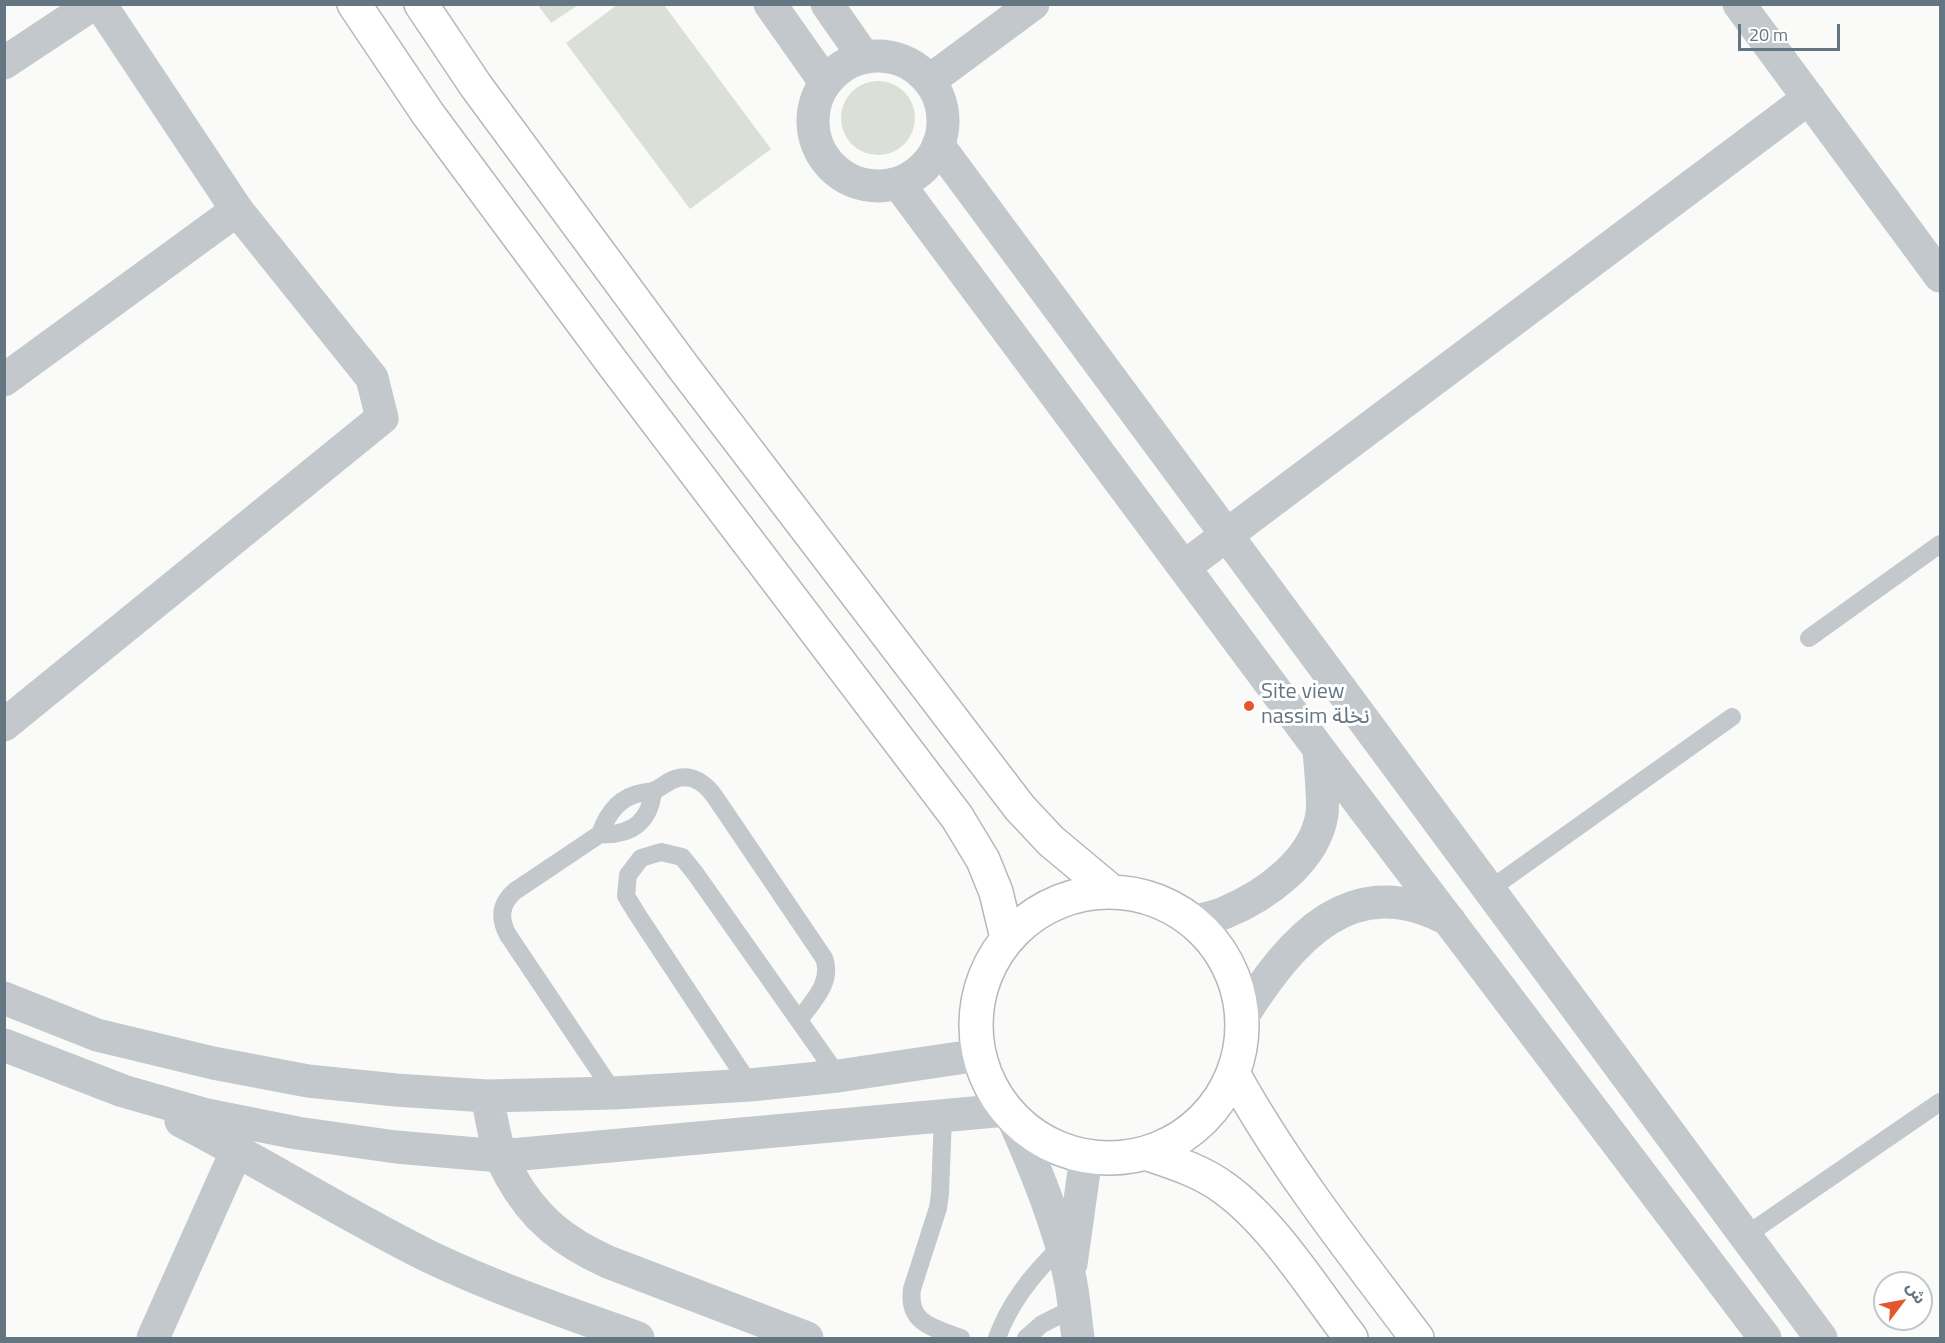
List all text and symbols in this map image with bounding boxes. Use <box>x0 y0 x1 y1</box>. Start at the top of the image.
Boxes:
scale bar <box>1741 12 1843 50</box>
text: 20 m <box>1749 21 1788 48</box>
place label: Site view nassim نخلة <box>1261 680 1370 732</box>
marker: Site view nassim نخلة <box>1242 699 1256 713</box>
north arrow <box>1873 1271 1933 1331</box>
text: ش <box>1901 1277 1933 1308</box>

